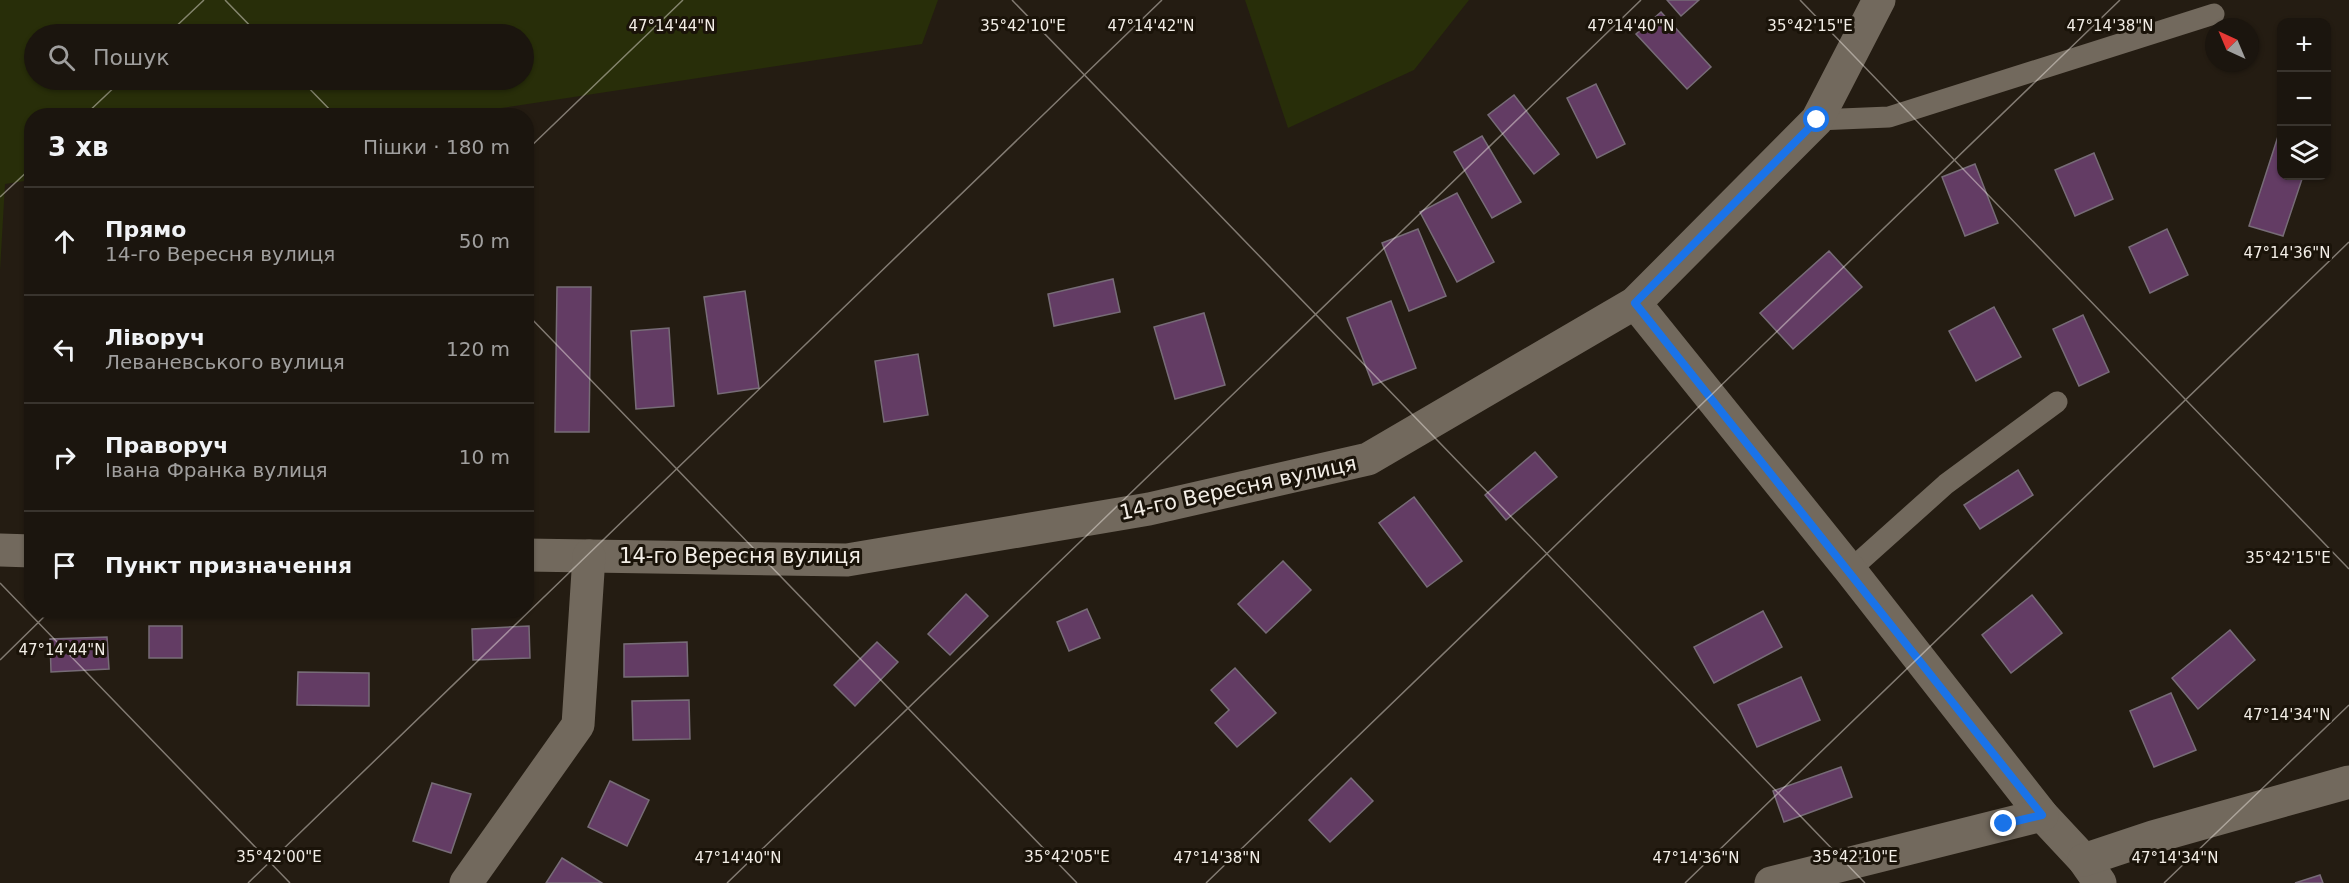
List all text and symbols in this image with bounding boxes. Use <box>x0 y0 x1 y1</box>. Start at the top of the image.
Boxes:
text: 47°14'44"N <box>628 17 716 35</box>
text: 35°42'10"E <box>980 17 1066 35</box>
text: 47°14'42"N <box>1107 17 1195 35</box>
text: 47°14'40"N <box>1587 17 1675 35</box>
text: 35°42'15"E <box>1767 17 1853 35</box>
text: 47°14'38"N <box>2066 17 2154 35</box>
north arrow <box>2205 18 2259 72</box>
map controls <box>2277 18 2331 180</box>
button: + <box>2277 18 2331 72</box>
search box <box>24 24 534 90</box>
icon: search <box>45 41 78 74</box>
text: Пошук <box>93 45 169 70</box>
button: − <box>2277 72 2331 126</box>
route start <box>1803 106 1829 132</box>
button: layers <box>2277 126 2331 180</box>
text: 3 хв <box>48 132 108 162</box>
text: Пішки · 180 m <box>363 135 510 159</box>
text: Прямо <box>105 217 186 242</box>
icon: ahead <box>48 225 81 258</box>
text: 50 m <box>459 229 510 253</box>
text: 14-го Вересня вулиця <box>105 242 335 266</box>
text: 47°14'36"N <box>2243 244 2331 262</box>
text: Ліворуч <box>105 325 205 350</box>
icon: left <box>48 333 81 366</box>
text: 120 m <box>446 337 510 361</box>
text: Леваневського вулиця <box>105 350 345 374</box>
text: Праворуч <box>105 433 228 458</box>
icon: right <box>48 441 81 474</box>
text: 10 m <box>459 445 510 469</box>
street label: 14-го Вересня вулиця <box>1117 451 1359 525</box>
text: Івана Франка вулиця <box>105 458 328 482</box>
street label: 14-го Вересня вулиця <box>619 544 861 568</box>
icon: arrive <box>48 549 81 582</box>
text: 35°42'15"E <box>2245 549 2331 567</box>
text: Пункт призначення <box>105 553 352 578</box>
text: 47°14'44"N <box>18 641 106 659</box>
text: 47°14'34"N <box>2243 706 2331 724</box>
route end <box>1990 810 2016 836</box>
text: 35°42'00"E <box>236 848 322 866</box>
text: 35°42'05"E <box>1024 848 1110 866</box>
text: 35°42'10"E <box>1812 848 1898 866</box>
text: 47°14'40"N <box>694 849 782 867</box>
text: 47°14'38"N <box>1173 849 1261 867</box>
text: 47°14'36"N <box>1652 849 1740 867</box>
text: 47°14'34"N <box>2131 849 2219 867</box>

